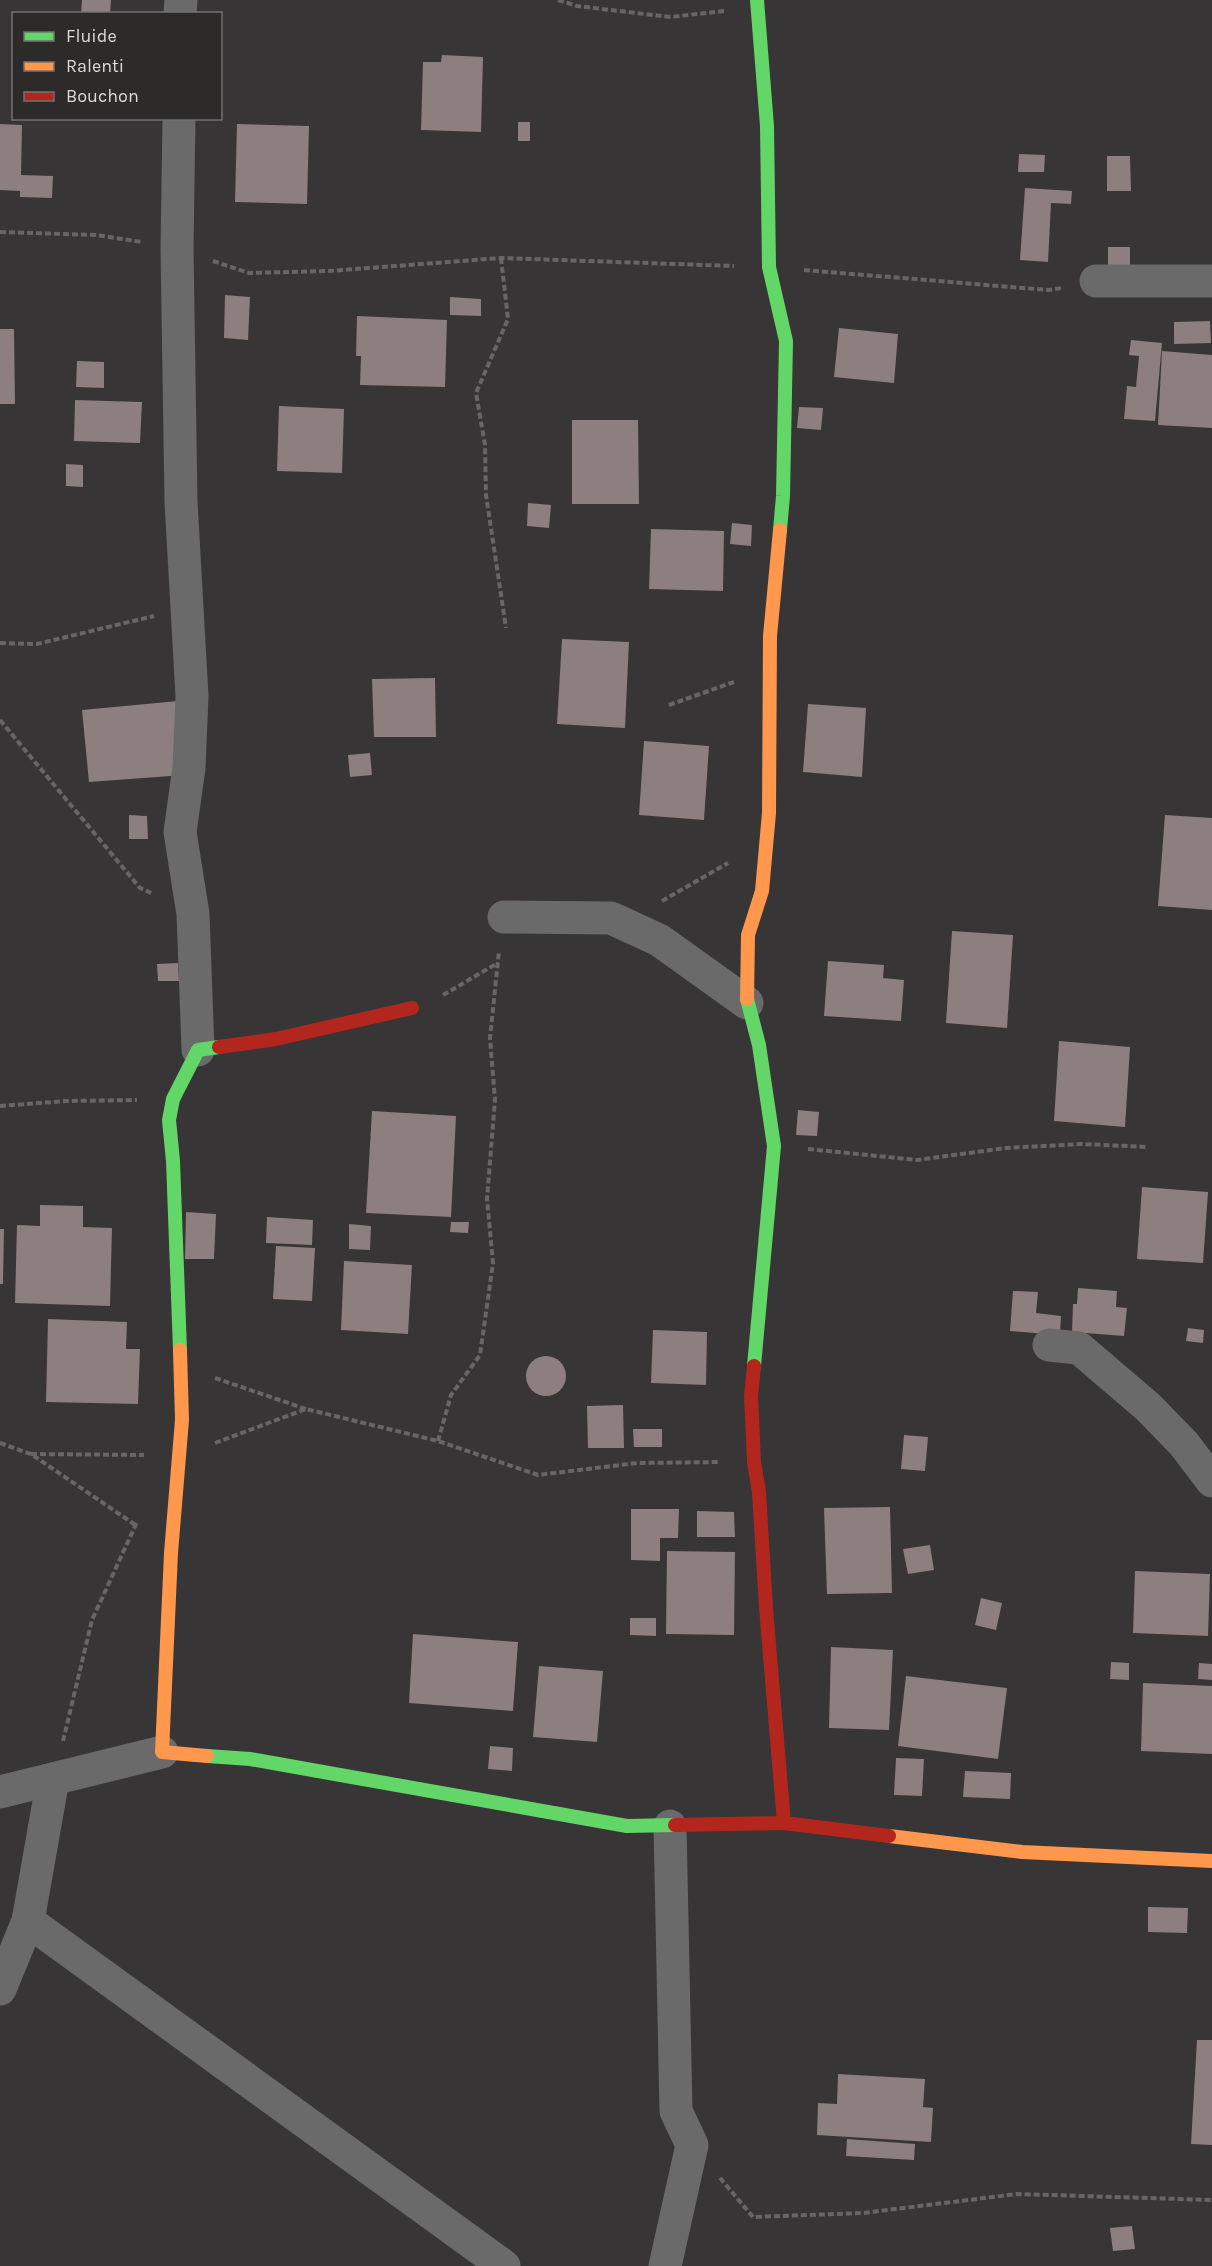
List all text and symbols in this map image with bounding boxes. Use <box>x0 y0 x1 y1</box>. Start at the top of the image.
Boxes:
legend <box>12 12 222 120</box>
text: Fluide <box>66 25 117 47</box>
text: Ralenti <box>66 55 124 77</box>
text: Bouchon <box>66 85 139 107</box>

